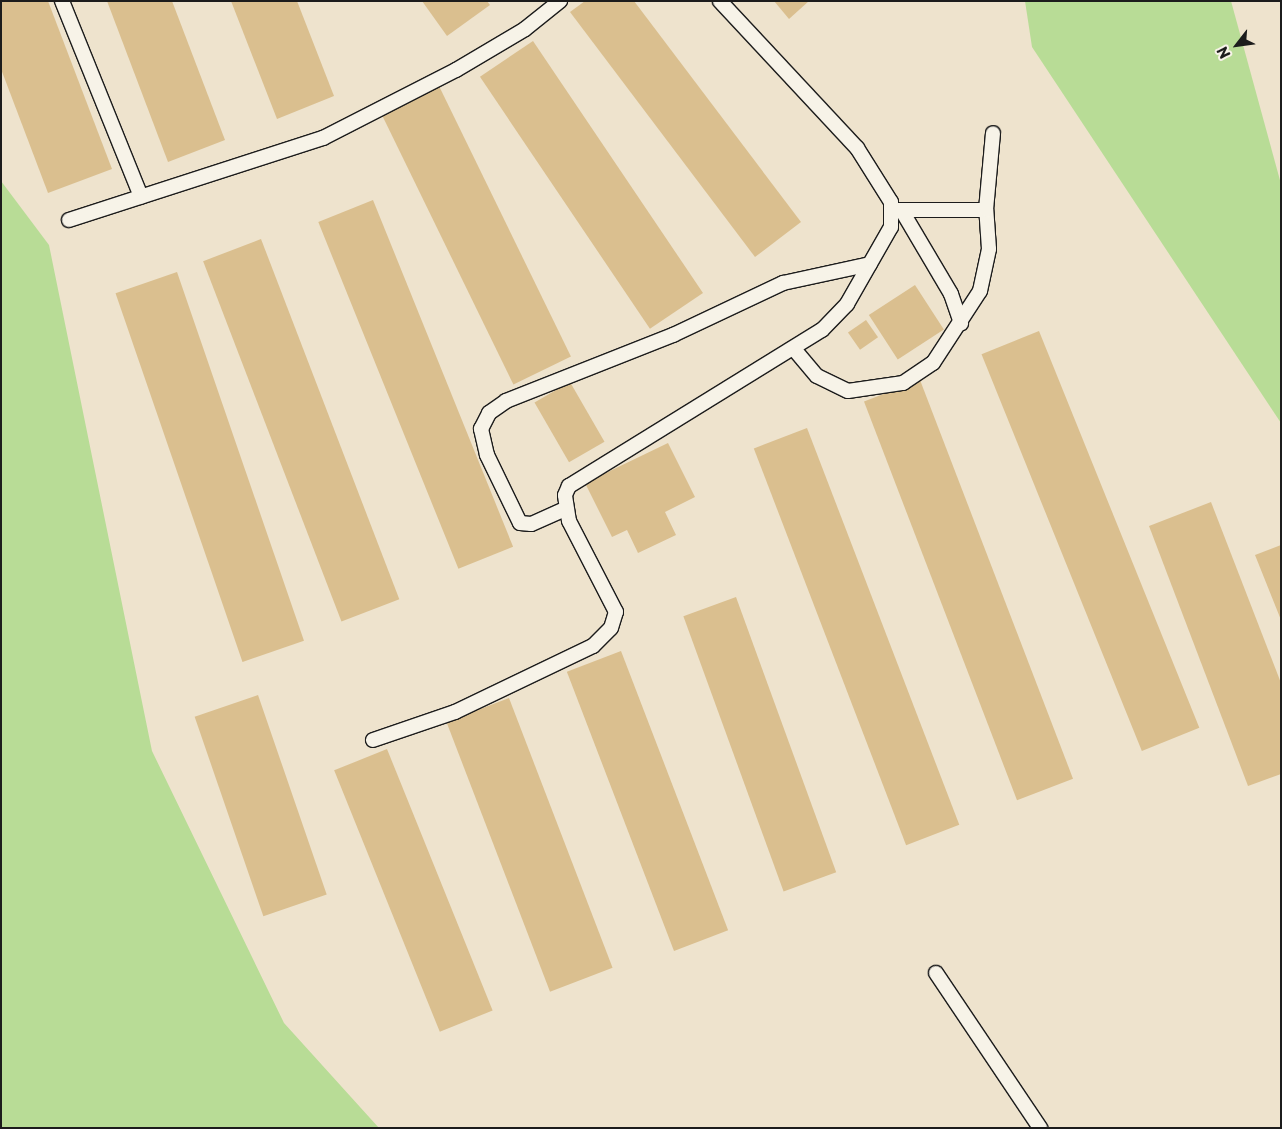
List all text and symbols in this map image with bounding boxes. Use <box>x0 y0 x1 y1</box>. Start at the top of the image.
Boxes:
north arrow <box>1212 20 1262 70</box>
text: N <box>1212 43 1235 63</box>

